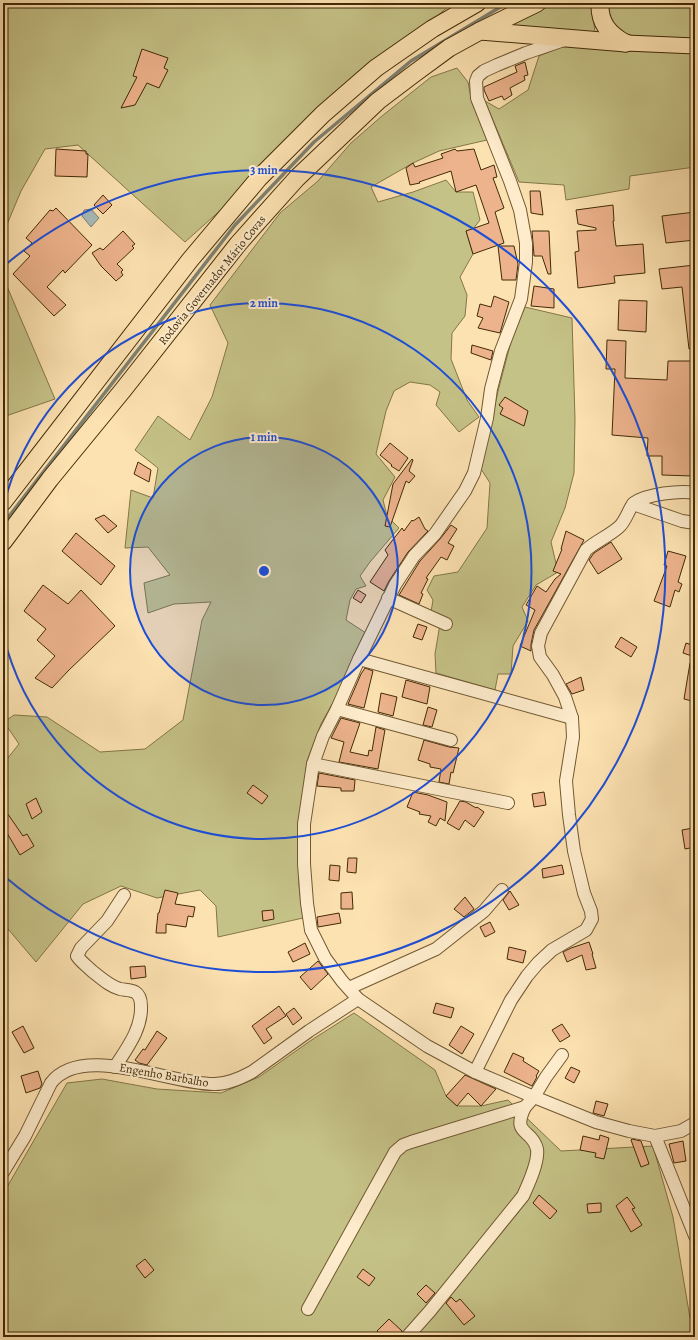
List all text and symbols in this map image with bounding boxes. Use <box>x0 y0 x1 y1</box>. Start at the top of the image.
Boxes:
text: 3 min <box>250 162 278 178</box>
street label: Rodovia Governador Mário Covas <box>155 212 270 348</box>
text: 2 min <box>250 295 278 311</box>
text: 1 min <box>251 429 278 445</box>
centre of rings <box>257 564 271 578</box>
street label: Engenho Barbalho <box>118 1059 210 1091</box>

